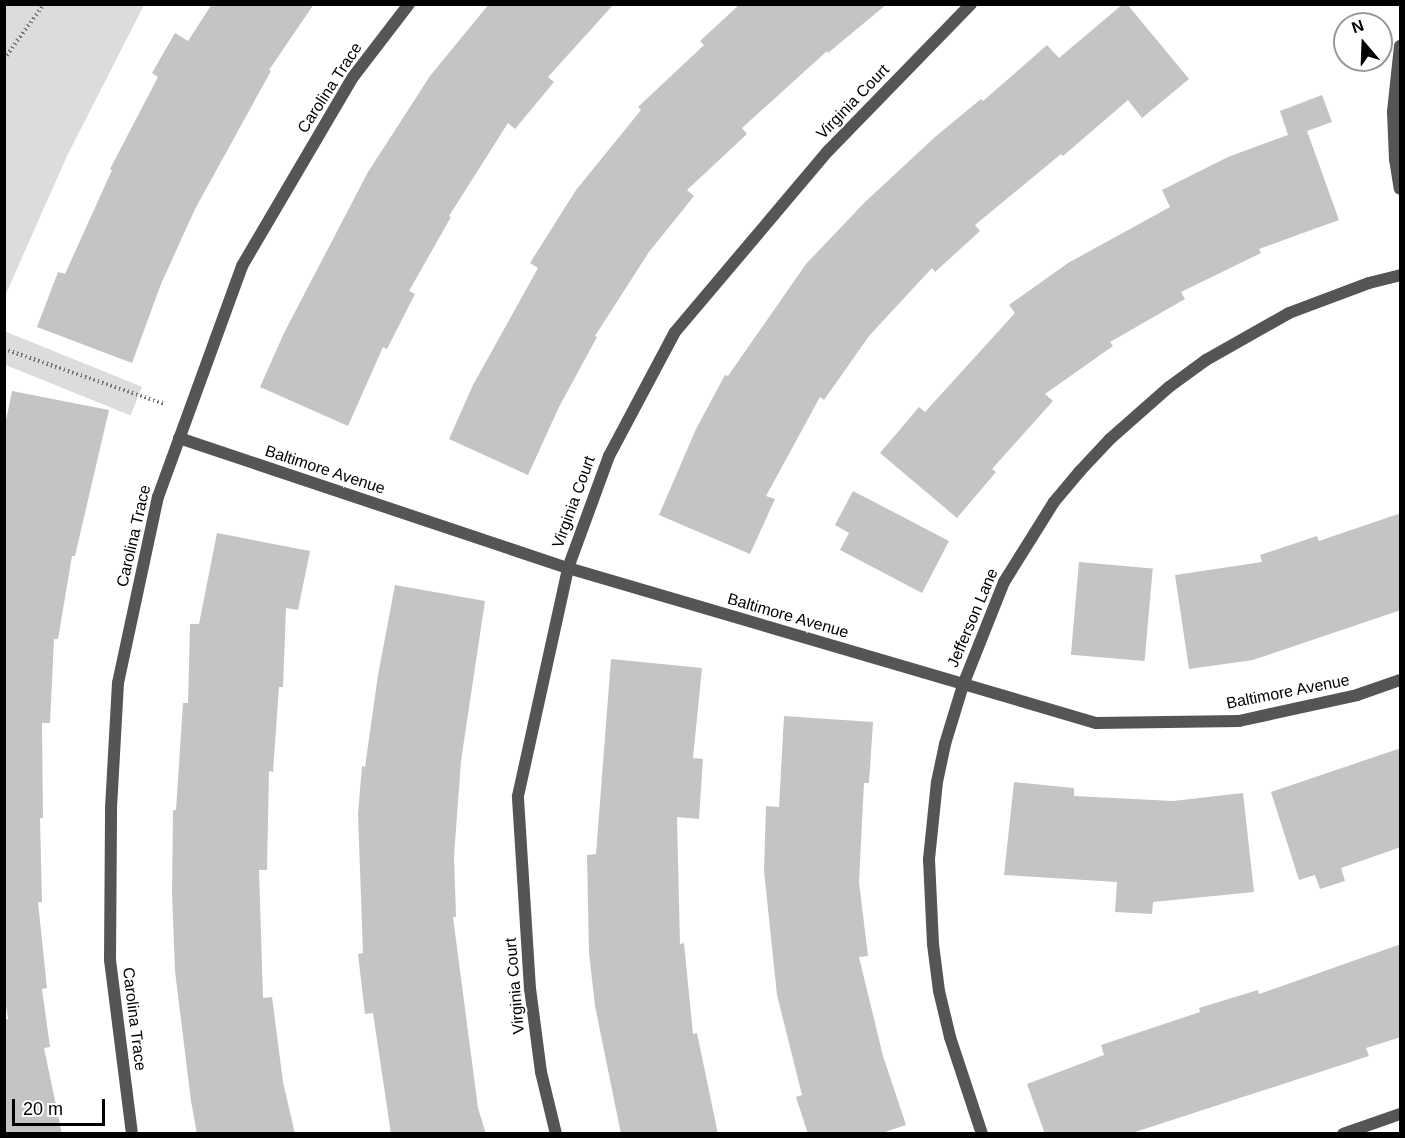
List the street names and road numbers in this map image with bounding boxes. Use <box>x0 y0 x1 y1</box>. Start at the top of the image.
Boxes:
street label: Carolina Trace <box>294 39 366 137</box>
street label: Virginia Court <box>813 61 893 143</box>
street label: Baltimore Avenue <box>262 441 388 499</box>
street label: Virginia Court <box>548 453 600 551</box>
street label: Carolina Trace <box>113 483 155 589</box>
street label: Jefferson Lane <box>944 566 1002 670</box>
street label: Baltimore Avenue <box>725 589 851 643</box>
street label: Baltimore Avenue <box>1224 671 1352 713</box>
street label: Virginia Court <box>501 937 529 1035</box>
street label: Carolina Trace <box>118 966 150 1072</box>

